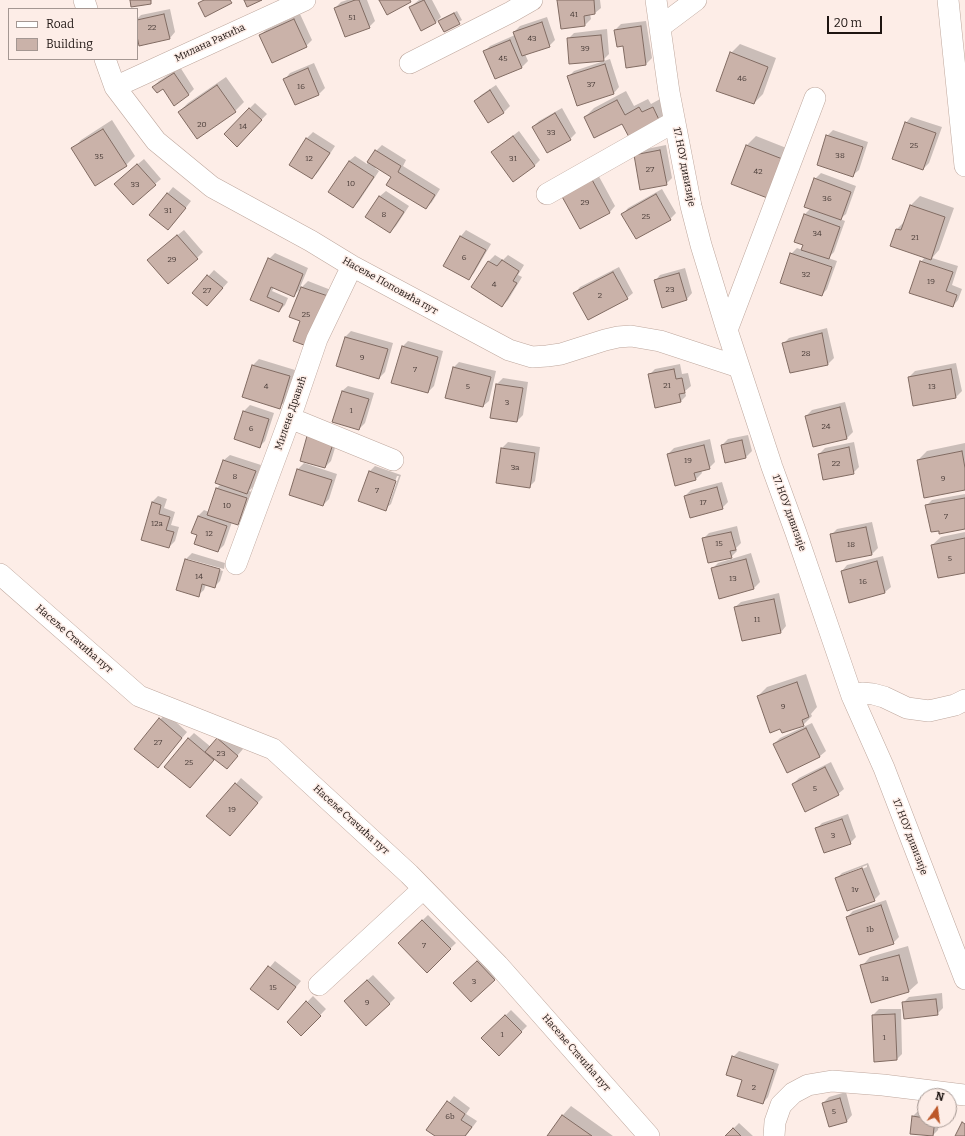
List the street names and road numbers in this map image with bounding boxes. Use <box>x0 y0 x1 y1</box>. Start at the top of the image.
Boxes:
street label: Милана Ракића <box>173 21 247 65</box>
street label: 17. НОУ дивизије <box>670 126 698 208</box>
street label: Насеље Поповића пут <box>340 255 440 317</box>
street label: Милене Дравић <box>273 374 309 452</box>
street label: 17. НОУ дивизије <box>770 473 808 553</box>
street label: Насеље Стачића пут <box>33 602 115 676</box>
street label: Насеље Стачића пут <box>311 783 391 857</box>
street label: 17. НОУ дивизије <box>890 797 930 877</box>
street label: Насеље Стачића пут <box>539 1012 613 1094</box>

